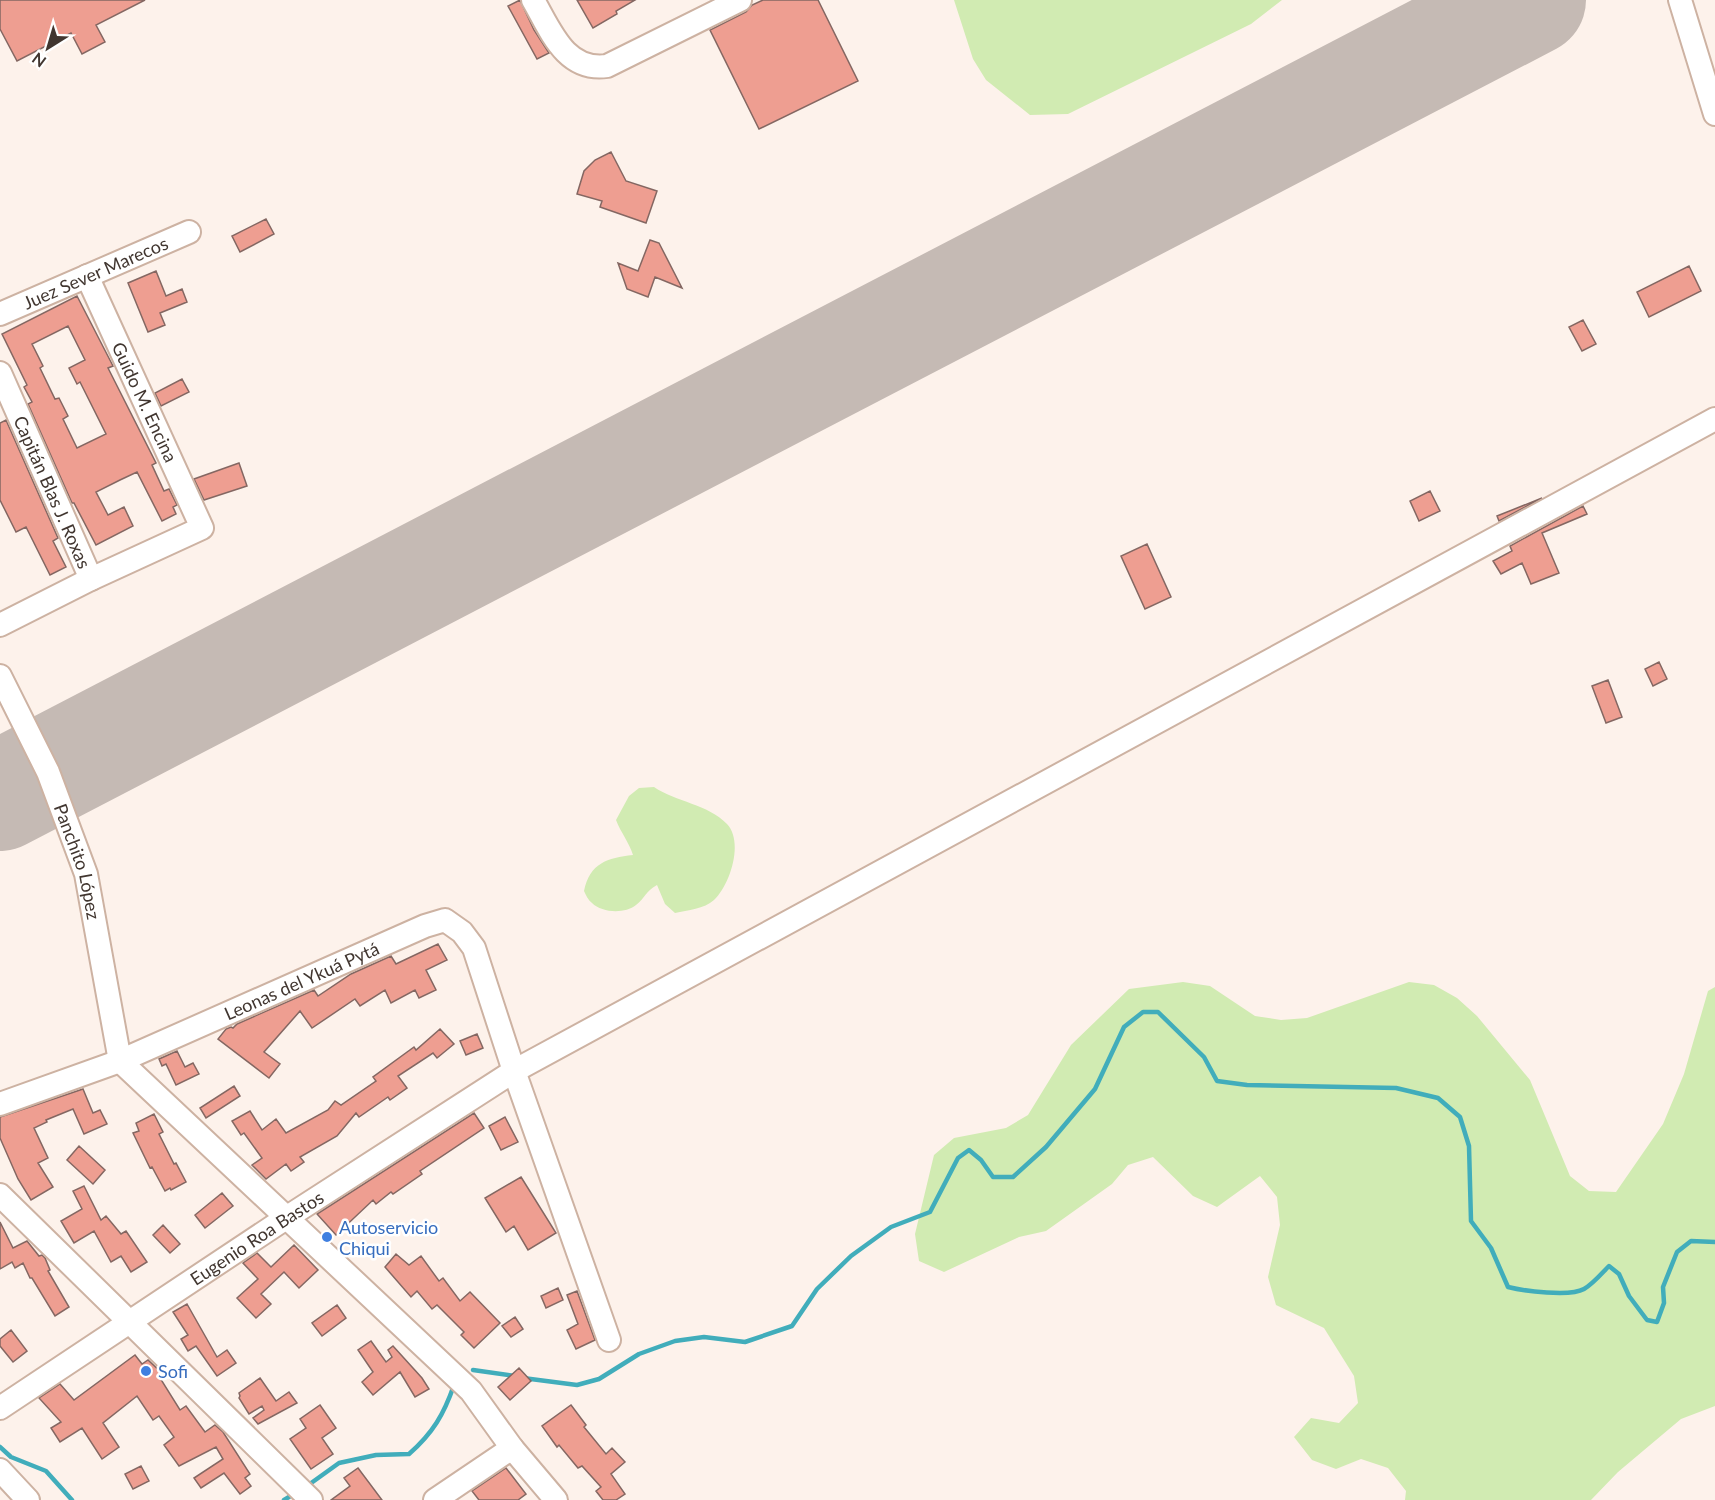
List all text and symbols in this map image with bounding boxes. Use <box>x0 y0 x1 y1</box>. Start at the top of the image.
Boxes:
north arrow <box>18 18 78 78</box>
text: N <box>28 49 49 72</box>
street label: Juez Sever Marecos <box>20 231 171 314</box>
street label: Guido M. Encina <box>108 338 182 466</box>
street label: Capitán Blas J. Roxas <box>9 412 96 572</box>
street label: Panchito López <box>50 800 105 921</box>
street label: Leonas del Ykuá Pytá <box>221 937 382 1024</box>
street label: Eugenio Roa Bastos <box>186 1186 328 1290</box>
place label: Autoservicio Chiqui <box>339 1216 438 1259</box>
marker: Autoservicio Chiqui <box>320 1230 334 1244</box>
place label: Sofi <box>158 1360 188 1382</box>
marker: Sofi <box>139 1364 153 1378</box>

